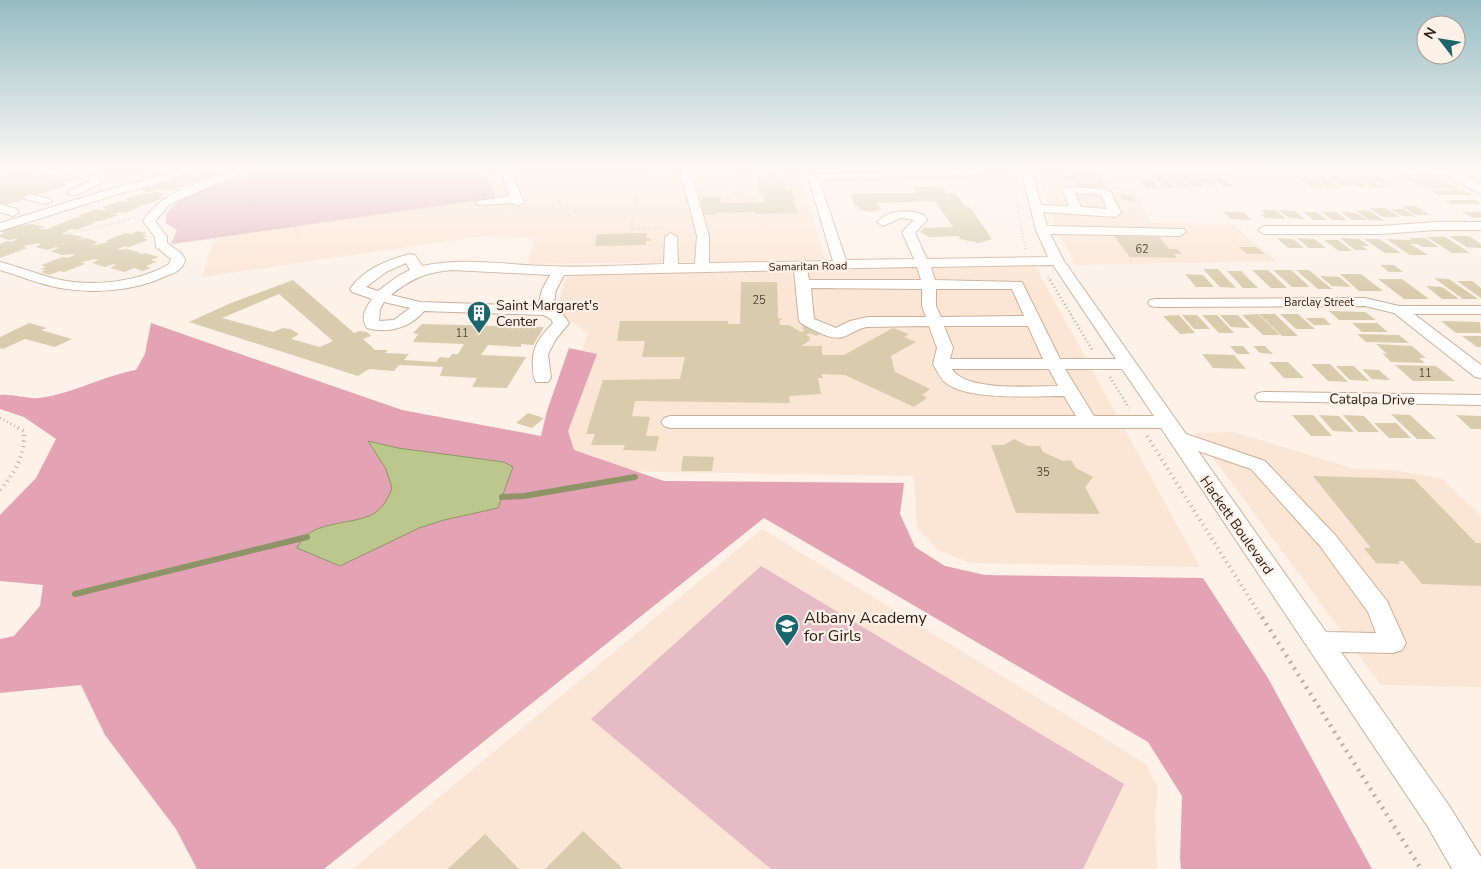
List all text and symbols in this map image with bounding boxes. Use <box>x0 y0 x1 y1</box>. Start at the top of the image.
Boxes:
north arrow <box>1416 15 1466 65</box>
text: N <box>1419 24 1441 43</box>
house number: 62 <box>1135 242 1149 257</box>
street label: Samaritan Road <box>769 258 847 275</box>
house number: 25 <box>752 293 766 308</box>
street label: Barclay Street <box>1284 295 1354 310</box>
place label: Saint Margaret's Center <box>496 296 599 331</box>
building icon: Saint Margaret's Center <box>466 300 492 334</box>
house number: 11 <box>455 326 469 341</box>
house number: 11 <box>1418 366 1432 381</box>
street label: Catalpa Drive <box>1329 389 1415 410</box>
house number: 35 <box>1036 465 1050 480</box>
street label: Hackett Boulevard <box>1195 472 1278 578</box>
place label: Albany Academy for Girls <box>804 607 927 647</box>
school or university icon: Albany Academy for Girls <box>774 613 800 647</box>

